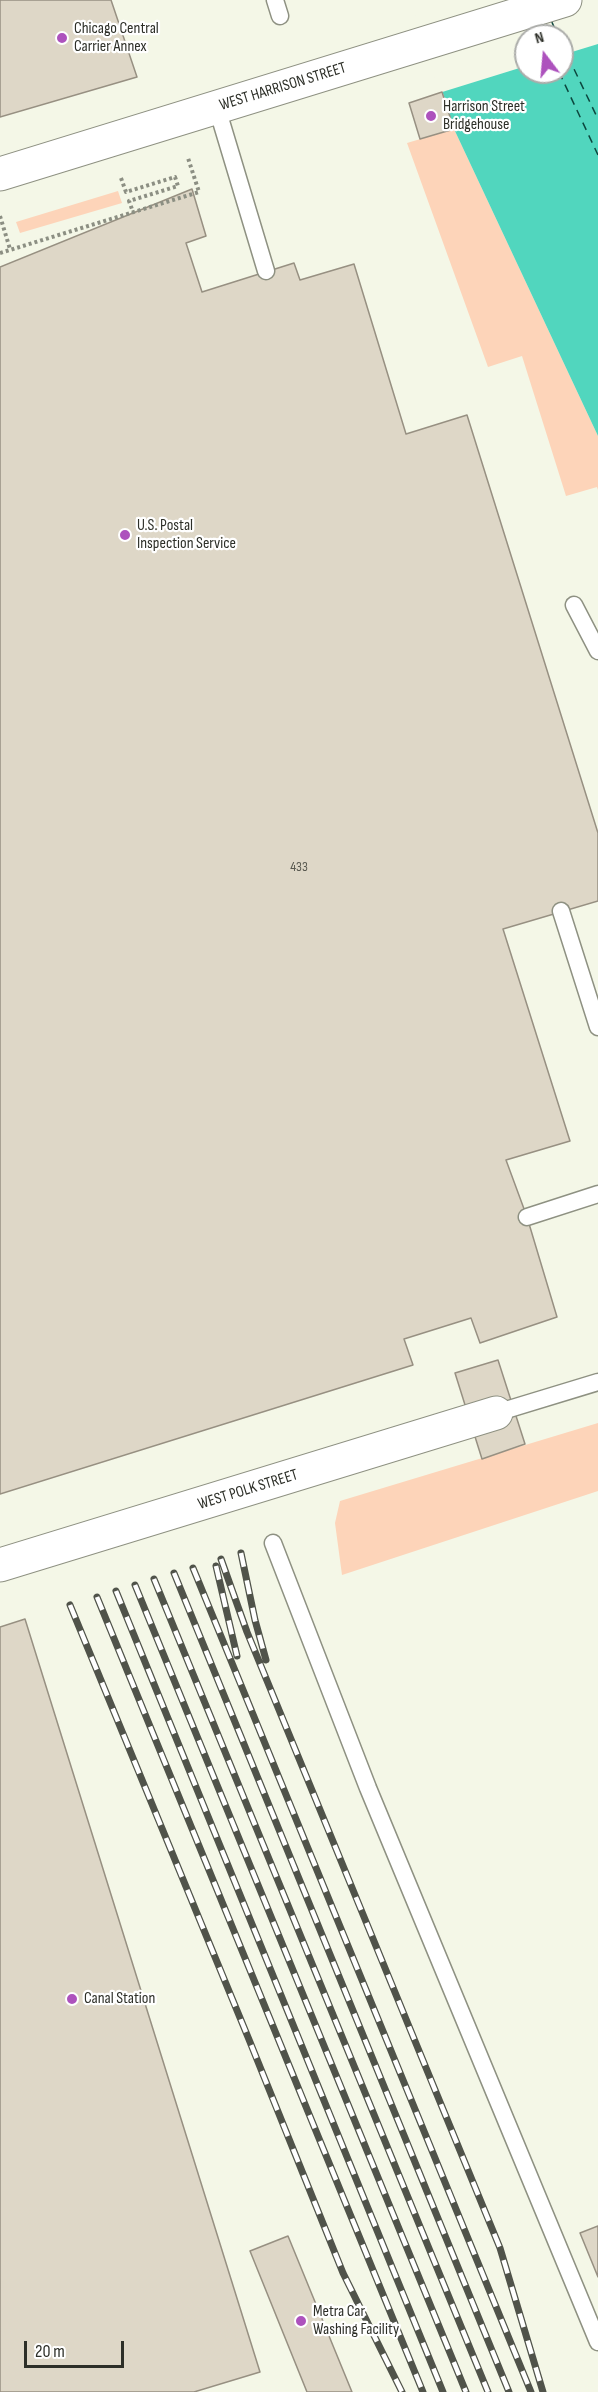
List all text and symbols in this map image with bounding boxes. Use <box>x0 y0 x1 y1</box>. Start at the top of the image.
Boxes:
place label: Chicago Central Carrier Annex <box>74 19 159 57</box>
north arrow <box>514 24 574 84</box>
text: N <box>533 28 546 48</box>
marker: Chicago Central Carrier Annex <box>55 31 69 45</box>
street label: WEST HARRISON STREET <box>217 59 349 115</box>
place label: Harrison Street Bridgehouse <box>443 97 525 135</box>
marker: Harrison Street Bridgehouse <box>424 109 438 123</box>
place label: U.S. Postal Inspection Service <box>137 516 236 554</box>
marker: U.S. Postal Inspection Service <box>118 528 132 542</box>
house number: 433 <box>290 859 308 875</box>
street label: WEST POLK STREET <box>196 1466 300 1514</box>
place label: Canal Station <box>84 1989 155 2009</box>
marker: Canal Station <box>65 1992 79 2006</box>
place label: Metra Car Washing Facility <box>313 2302 399 2340</box>
marker: Metra Car Washing Facility <box>294 2314 308 2328</box>
scale bar <box>27 2329 128 2367</box>
text: 20 m <box>35 2341 65 2362</box>

